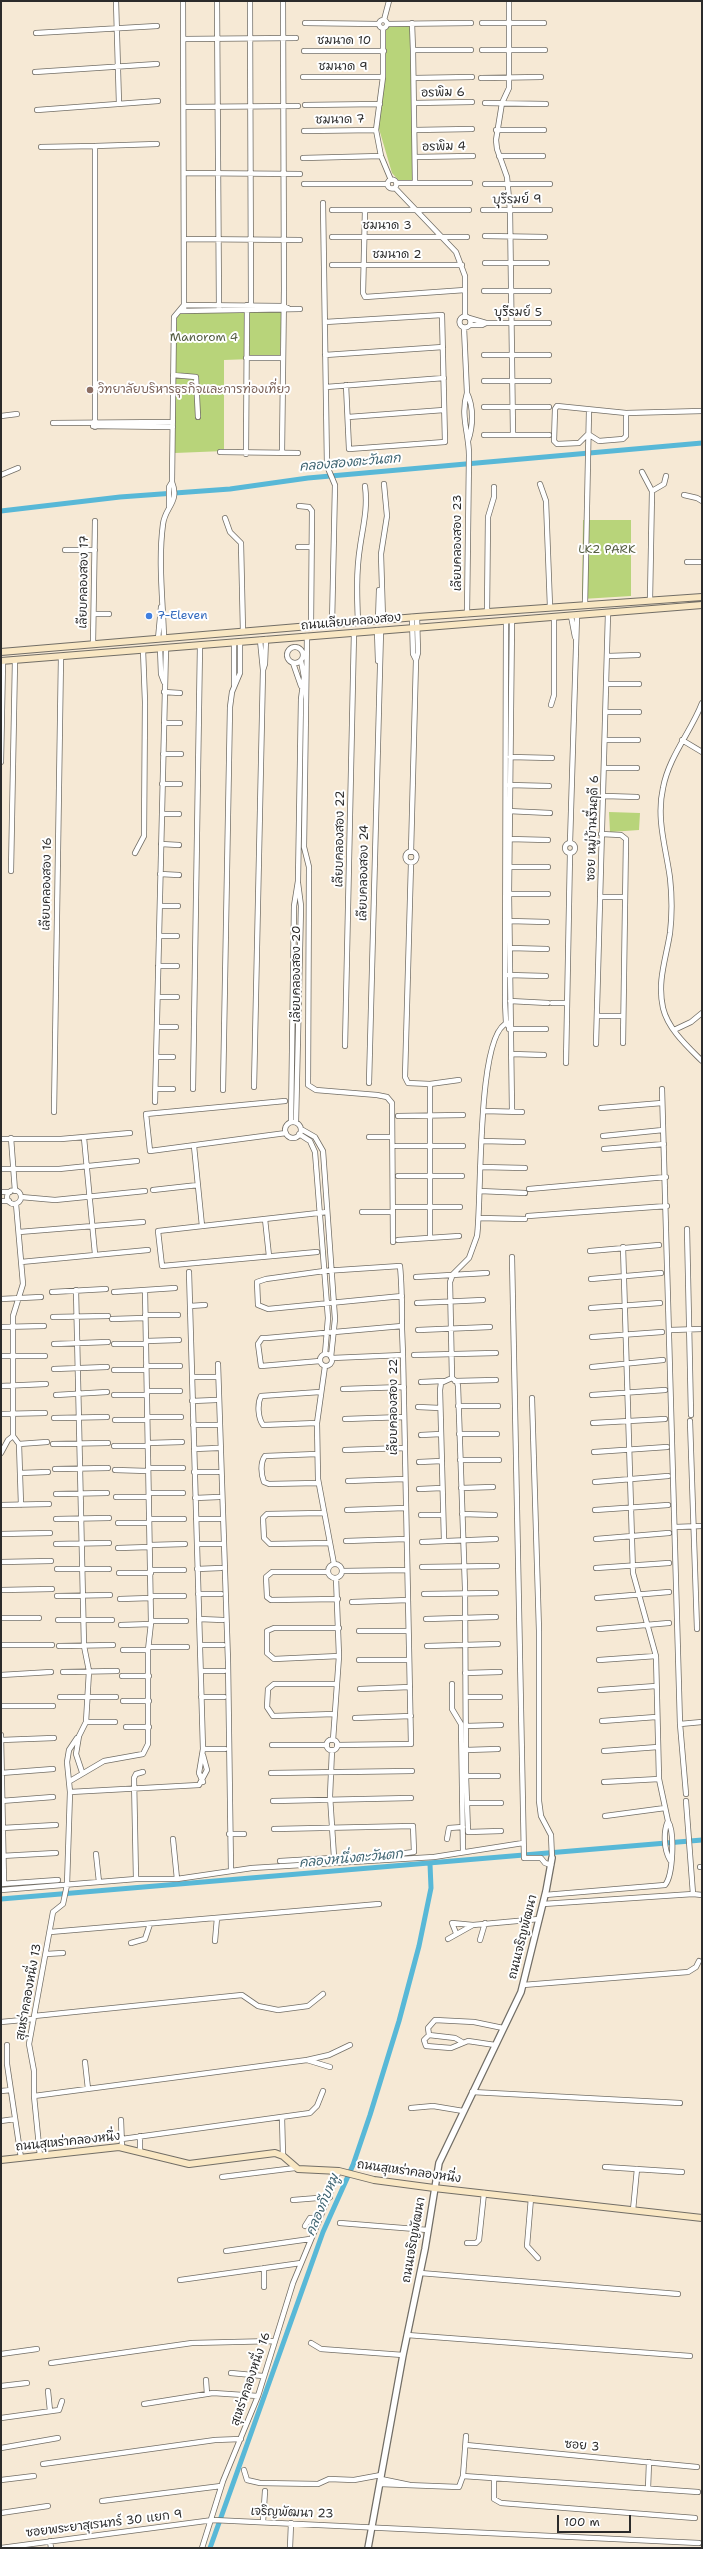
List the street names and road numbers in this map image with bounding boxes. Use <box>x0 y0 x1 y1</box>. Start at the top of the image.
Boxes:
street label: ชมนาด 10 <box>317 34 371 48</box>
street label: ชมนาด 9 <box>318 60 368 74</box>
street label: อรพิม 6 <box>421 85 465 101</box>
street label: ชมนาด 7 <box>315 112 365 128</box>
street label: อรพิม 4 <box>422 139 466 155</box>
street label: บุุรีรมย์ 9 <box>492 192 542 208</box>
street label: ชมนาด 3 <box>362 219 412 233</box>
street label: ชมนาด 2 <box>372 248 422 262</box>
street label: บุุรีรมย์ 5 <box>494 306 542 320</box>
street label: เลียบคลองสอง 23 <box>451 495 465 591</box>
street label: เลียบคลองสอง 17 <box>76 535 92 629</box>
street label: ถนนเลียบคลองสอง <box>300 610 402 634</box>
street label: ซอย หมู่บ้านรื่นฤดี 6 <box>584 775 602 881</box>
street label: เลียบคลองสอง 22 <box>332 791 348 887</box>
street label: เลียบคลองสอง 24 <box>356 825 372 921</box>
street label: เลียบคลองสอง 16 <box>39 837 55 931</box>
street label: เลียบคลองสอง 20 <box>290 926 304 1022</box>
street label: เลียบคลองสอง 22 <box>387 1359 401 1455</box>
street label: ถนนเจริญพัฒนา <box>506 1893 540 1981</box>
street label: สุเหร่าคลองหนึ่ง 13 <box>13 1942 45 2042</box>
street label: ถนนสุเหร่าคลองหนึ่ง <box>15 2129 121 2155</box>
street label: ถนนสุเหร่าคลองหนึ่ง <box>356 2158 462 2186</box>
street label: ถนนเจริญพัฒนา <box>399 2196 429 2284</box>
street label: สุเหร่าคลองหนึ่ง 16 <box>228 2330 274 2428</box>
street label: ซอย 3 <box>564 2437 600 2455</box>
street label: เจริญพัฒนา 23 <box>250 2504 334 2522</box>
street label: ซอยพระยาสุเรนทร์ 30 แยก 9 <box>25 2507 183 2541</box>

